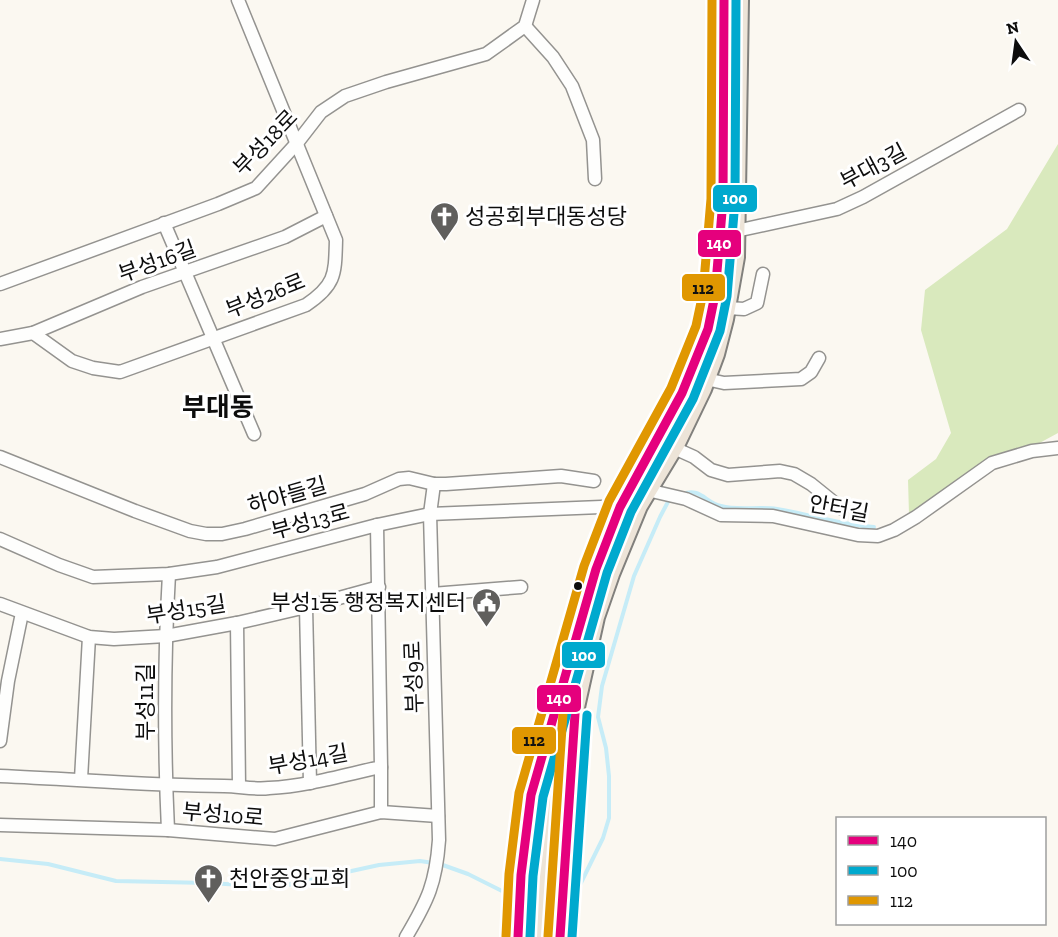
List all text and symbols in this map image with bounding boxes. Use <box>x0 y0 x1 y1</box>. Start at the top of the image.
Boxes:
north arrow <box>986 12 1046 72</box>
text: N <box>1005 17 1021 38</box>
street label: 부성18로 <box>228 104 303 181</box>
street label: 부대3길 <box>835 138 911 195</box>
line badge: 100 <box>712 184 758 213</box>
text: 100 <box>723 189 747 208</box>
church icon: 성공회부대동성당 <box>428 200 460 242</box>
place label: 성공회부대동성당 <box>465 203 627 230</box>
line badge: 140 <box>697 229 742 258</box>
text: 140 <box>707 234 731 253</box>
street label: 부성16길 <box>115 235 200 288</box>
street label: 부성26로 <box>221 267 309 324</box>
line badge: 112 <box>681 273 726 302</box>
text: 112 <box>692 279 714 298</box>
district label: 부대동 <box>182 391 254 423</box>
street label: 하야들길 <box>245 471 330 520</box>
street label: 안터길 <box>807 490 871 527</box>
street label: 부성13로 <box>268 498 352 545</box>
unlabelled marker <box>572 580 584 592</box>
public building icon: 부성1동 행정복지센터 <box>471 586 503 628</box>
place label: 부성1동 행정복지센터 <box>270 589 466 616</box>
street label: 부성15길 <box>144 590 228 629</box>
street label: 부성9로 <box>399 640 428 714</box>
line badge: 100 <box>561 641 606 669</box>
text: 100 <box>572 646 596 665</box>
street label: 부성11길 <box>132 663 159 741</box>
line badge: 140 <box>536 684 582 713</box>
text: 140 <box>547 689 571 708</box>
line badge: 112 <box>511 726 557 755</box>
text: 112 <box>523 731 545 750</box>
street label: 부성14길 <box>266 739 350 780</box>
street label: 부성10로 <box>181 797 265 832</box>
legend <box>836 817 1046 925</box>
text: 140 <box>890 830 917 852</box>
text: 100 <box>890 860 918 882</box>
church icon: 천안중앙교회 <box>192 862 224 904</box>
place label: 천안중앙교회 <box>229 865 350 892</box>
text: 112 <box>890 890 913 912</box>

